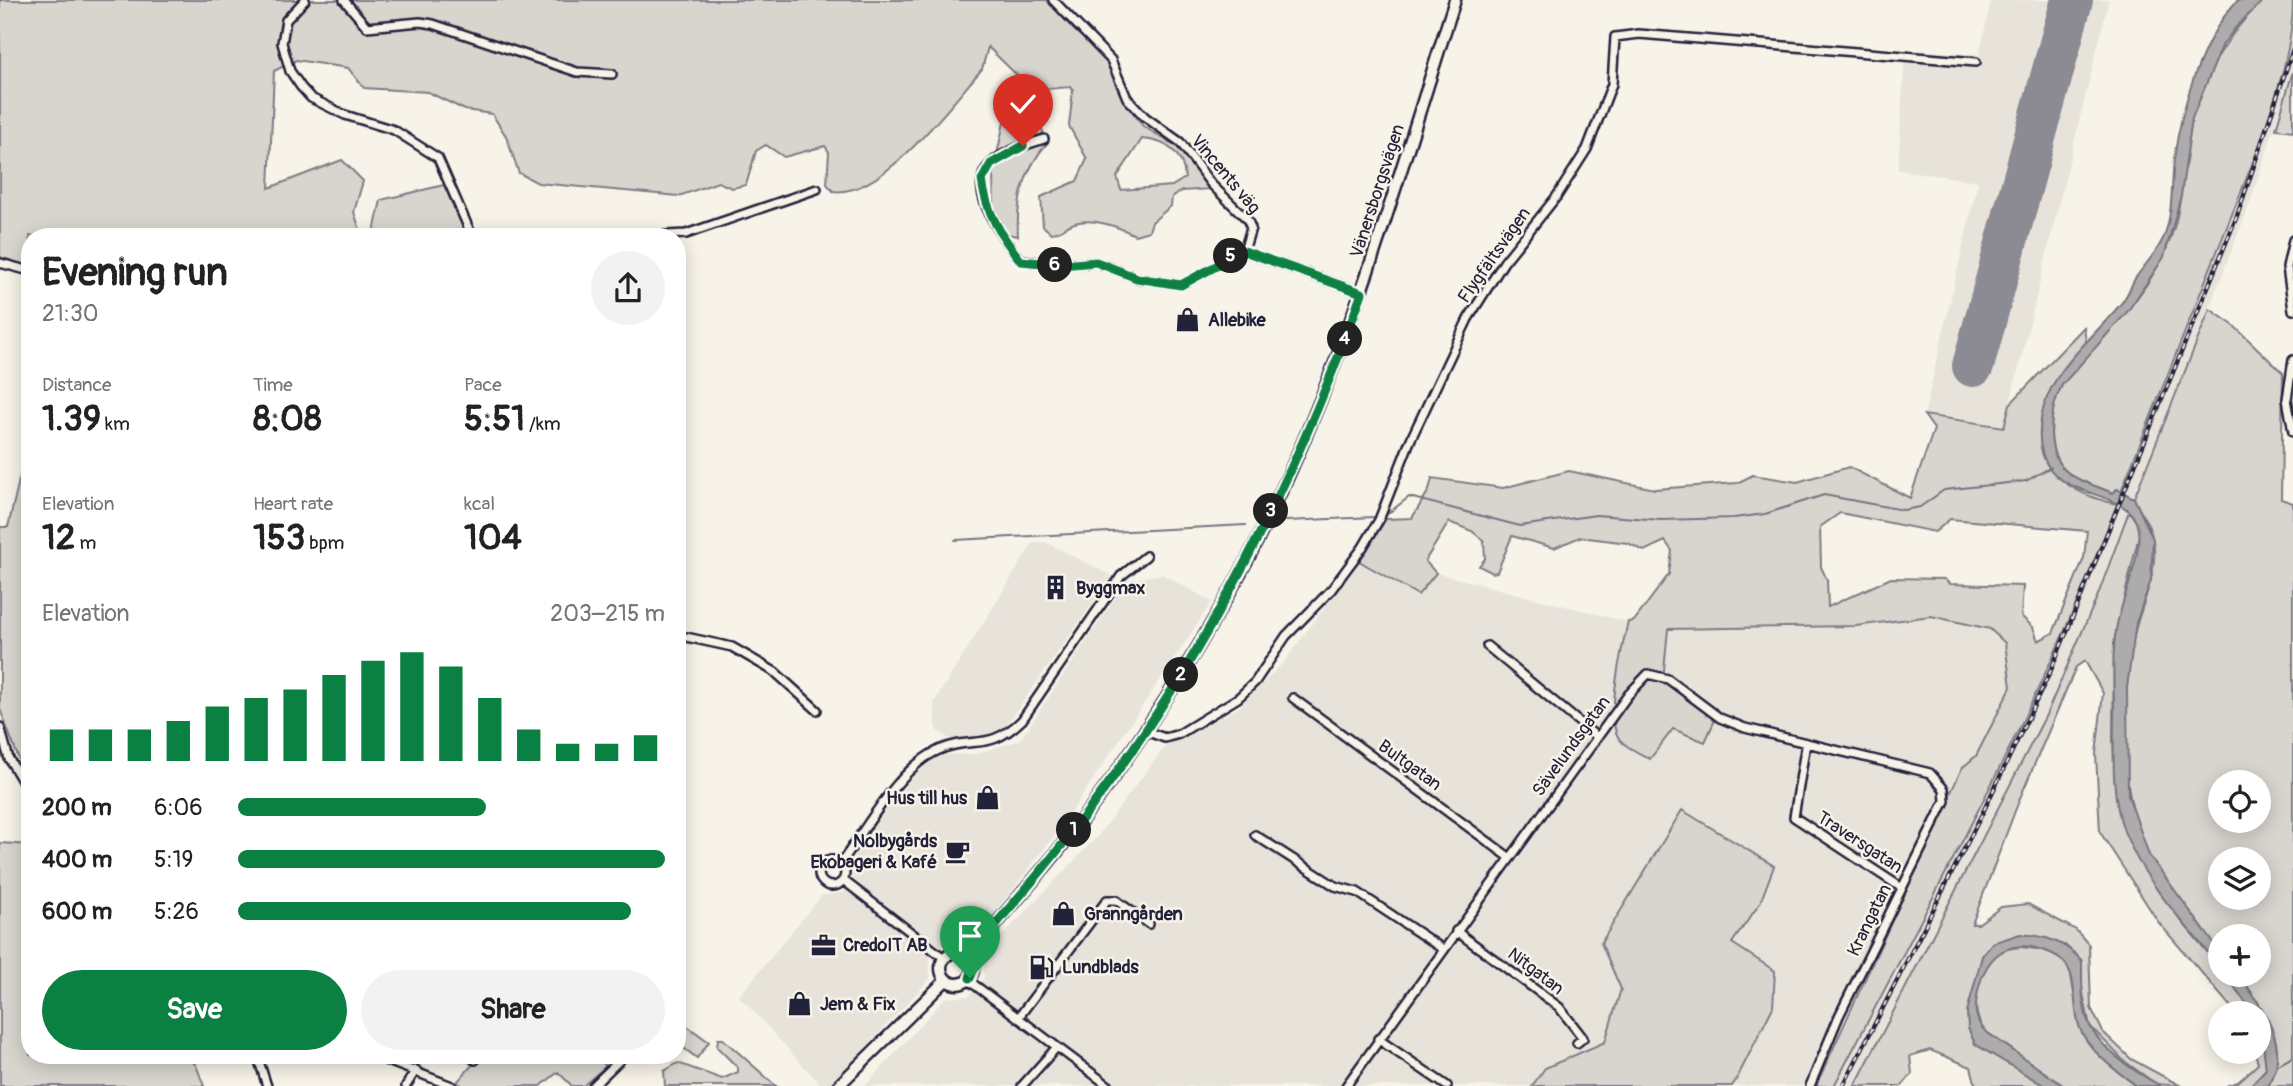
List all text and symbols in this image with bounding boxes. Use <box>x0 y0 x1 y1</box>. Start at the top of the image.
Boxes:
pin <box>993 74 1053 146</box>
icon: check <box>1004 85 1042 123</box>
street label: Vänersborgsvägen <box>1345 121 1410 261</box>
street label: Vincents väg <box>1186 130 1265 219</box>
street label: Flygfältsvägen <box>1453 203 1536 308</box>
pin: 5 <box>1214 238 1248 274</box>
text: 5 <box>1225 243 1236 267</box>
pin: 6 <box>1038 247 1072 282</box>
text: Evening run <box>42 249 228 297</box>
button: share <box>591 251 665 325</box>
text: 6 <box>1049 252 1060 276</box>
text: 21:30 <box>42 299 99 328</box>
shop icon: Allebike <box>1174 306 1202 334</box>
place label: Allebike <box>1208 309 1267 332</box>
pin: 4 <box>1328 322 1362 356</box>
text: 4 <box>1339 326 1350 350</box>
text: Distance <box>42 373 111 397</box>
text: Time <box>253 373 293 397</box>
text: Pace <box>464 373 502 397</box>
text: 1.39 <box>42 397 101 441</box>
text: 8:08 <box>253 397 322 441</box>
text: 5:51 <box>464 397 525 441</box>
text: km <box>101 412 130 436</box>
text: /km <box>525 412 561 436</box>
text: Elevation <box>42 492 114 516</box>
text: Heart rate <box>253 492 333 516</box>
text: kcal <box>464 492 495 516</box>
pin: 3 <box>1254 494 1288 528</box>
text: 3 <box>1265 498 1276 522</box>
text: 12 <box>42 516 75 560</box>
text: 153 <box>253 516 305 560</box>
text: 104 <box>464 516 522 560</box>
text: m <box>75 531 96 555</box>
text: bpm <box>305 531 344 555</box>
building icon: Byggmax <box>1042 574 1070 602</box>
place label: Byggmax <box>1076 577 1145 600</box>
text: Elevation <box>42 599 130 628</box>
text: 203–215 m <box>550 599 665 628</box>
pin: 2 <box>1164 658 1198 692</box>
text: 2 <box>1175 662 1186 686</box>
street label: Sävelundsgatan <box>1527 692 1616 801</box>
street label: Bultgatan <box>1373 735 1446 796</box>
map controls <box>2208 770 2271 1064</box>
button: locate <box>2208 770 2271 833</box>
shop icon: Hus till hus <box>973 784 1001 812</box>
place label: Hus till hus <box>886 787 968 810</box>
text: 200 m <box>42 793 112 822</box>
text: 6:06 <box>154 793 203 822</box>
street label: Traversgatan <box>1812 806 1907 879</box>
pin: 1 <box>1056 812 1092 848</box>
text: 1 <box>1070 817 1077 841</box>
place label: Nolbygårds Ekobageri & Kafé <box>811 830 938 874</box>
cafe icon: Nolbygårds Ekobageri & Kafé <box>943 837 971 865</box>
text: 400 m <box>42 845 112 874</box>
text: 5:19 <box>154 845 193 874</box>
button: layers <box>2208 847 2271 910</box>
street label: Krangatan <box>1842 880 1897 960</box>
text: 600 m <box>42 897 112 926</box>
text: 5:26 <box>154 897 199 926</box>
shop icon: Granngården <box>1050 900 1078 928</box>
place label: Granngården <box>1084 903 1183 926</box>
pin <box>940 906 1000 978</box>
icon: arrive <box>951 917 989 955</box>
button: + <box>2208 924 2271 987</box>
office icon: CredoIT AB <box>809 931 837 959</box>
place label: CredoIT AB <box>843 934 928 957</box>
street label: Nitgatan <box>1503 943 1568 1000</box>
fuel station icon: Lundblads <box>1028 953 1056 981</box>
place label: Lundblads <box>1062 956 1140 979</box>
button: Save <box>42 970 347 1050</box>
button: Share <box>361 970 665 1050</box>
shop icon: Jem & Fix <box>786 990 814 1018</box>
place label: Jem & Fix <box>820 993 895 1016</box>
button: − <box>2208 1001 2271 1064</box>

